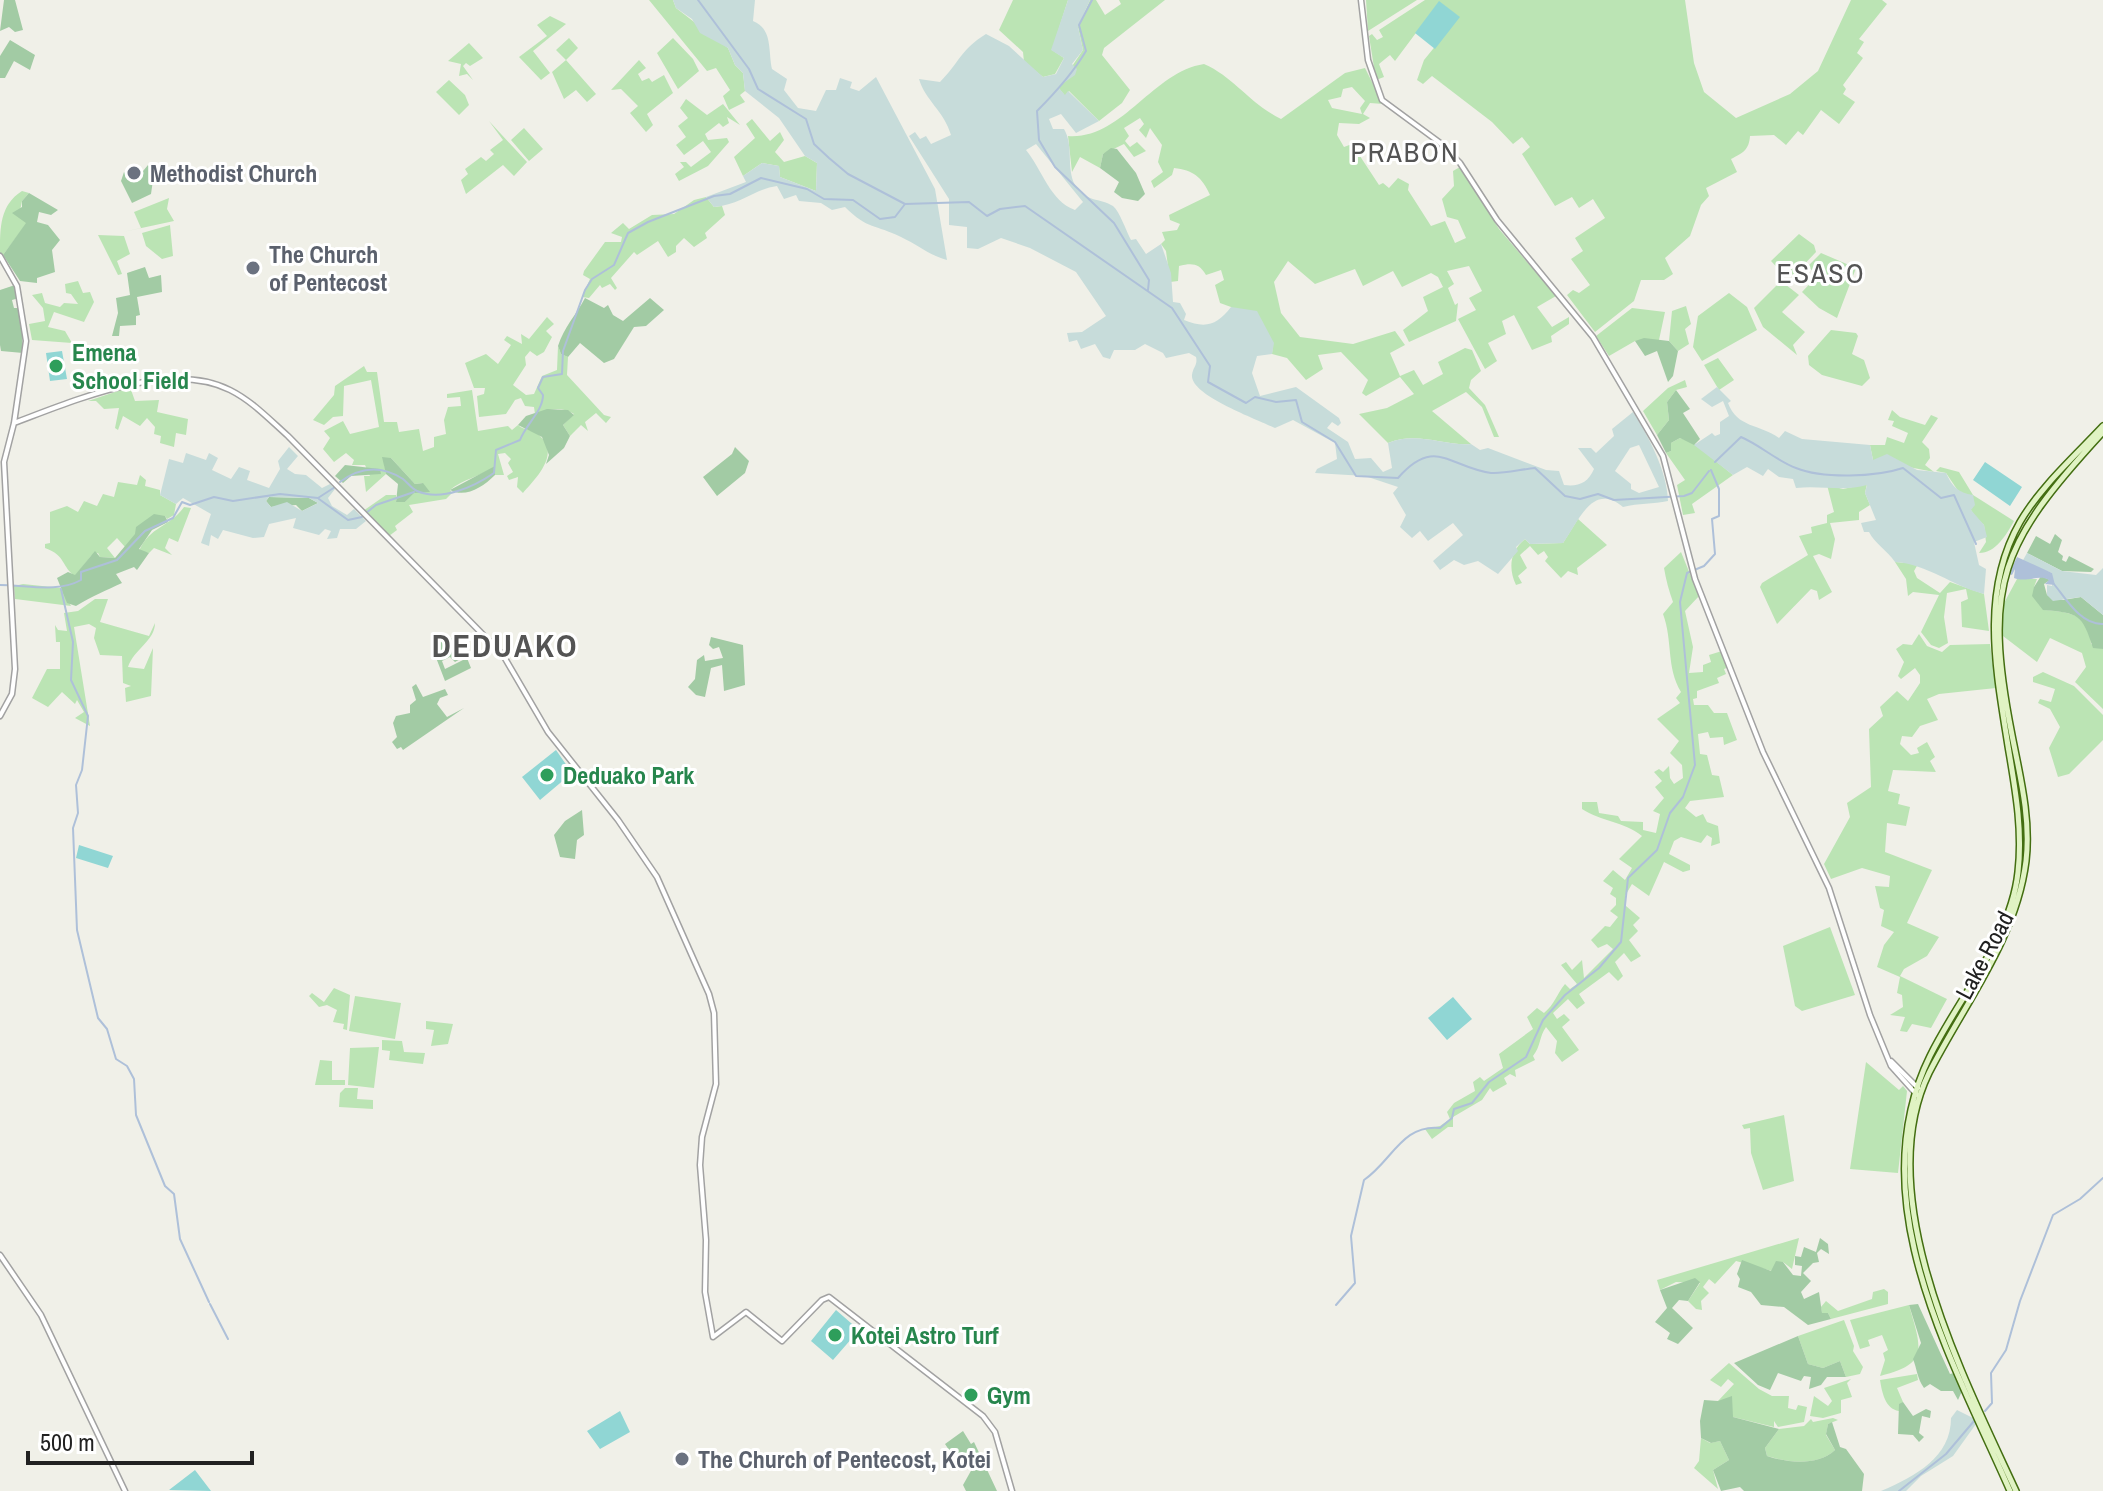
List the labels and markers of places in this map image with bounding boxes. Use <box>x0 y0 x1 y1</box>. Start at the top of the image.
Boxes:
place label: Methodist Church <box>150 157 317 189</box>
marker: Methodist Church <box>125 164 143 182</box>
place label: The Church of Pentecost <box>269 238 388 298</box>
marker: The Church of Pentecost <box>244 259 262 277</box>
place label: Emena School Field <box>72 336 189 396</box>
marker: Emena School Field <box>47 357 65 375</box>
place label: Deduako Park <box>563 759 694 791</box>
marker: Deduako Park <box>538 766 556 784</box>
place label: Kotei Astro Turf <box>851 1319 999 1351</box>
marker: Kotei Astro Turf <box>826 1326 844 1344</box>
place label: Gym <box>987 1379 1031 1411</box>
marker: Gym <box>962 1386 980 1404</box>
place label: The Church of Pentecost, Kotei <box>698 1443 991 1475</box>
marker: The Church of Pentecost, Kotei <box>673 1450 691 1468</box>

